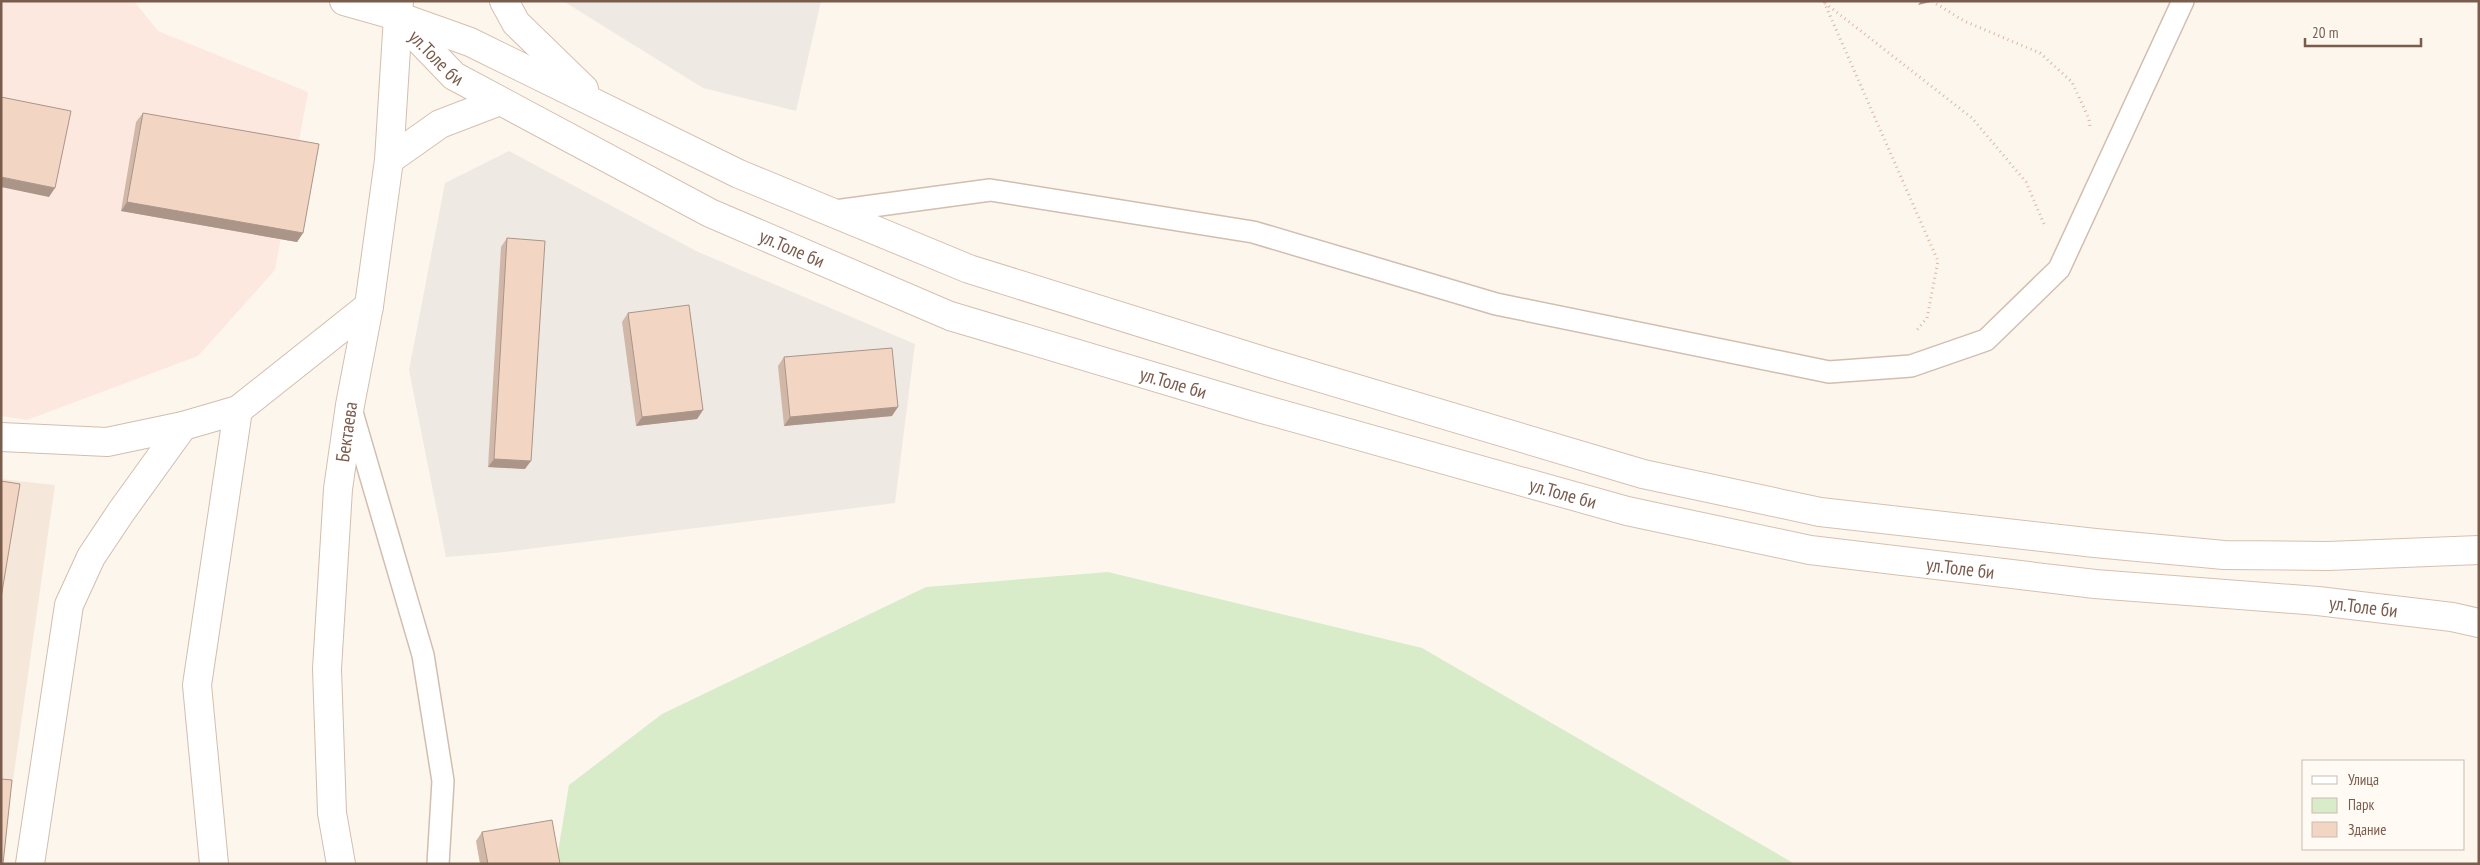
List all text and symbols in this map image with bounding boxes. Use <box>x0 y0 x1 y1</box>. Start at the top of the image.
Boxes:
scale bar <box>2305 15 2421 47</box>
text: 20 m <box>2312 23 2338 42</box>
street label: ул.Толе би <box>404 25 468 91</box>
street label: ул.Толе би <box>756 224 828 273</box>
street label: ул.Толе би <box>1137 361 1210 404</box>
street label: Бектаева <box>330 400 362 463</box>
street label: ул.Толе би <box>1527 472 1599 514</box>
street label: ул.Толе би <box>1925 552 1996 584</box>
street label: ул.Толе би <box>2328 590 2399 622</box>
legend <box>2302 760 2465 850</box>
text: Улица <box>2348 770 2379 789</box>
text: Парк <box>2348 795 2374 814</box>
text: Здание <box>2348 820 2386 839</box>

